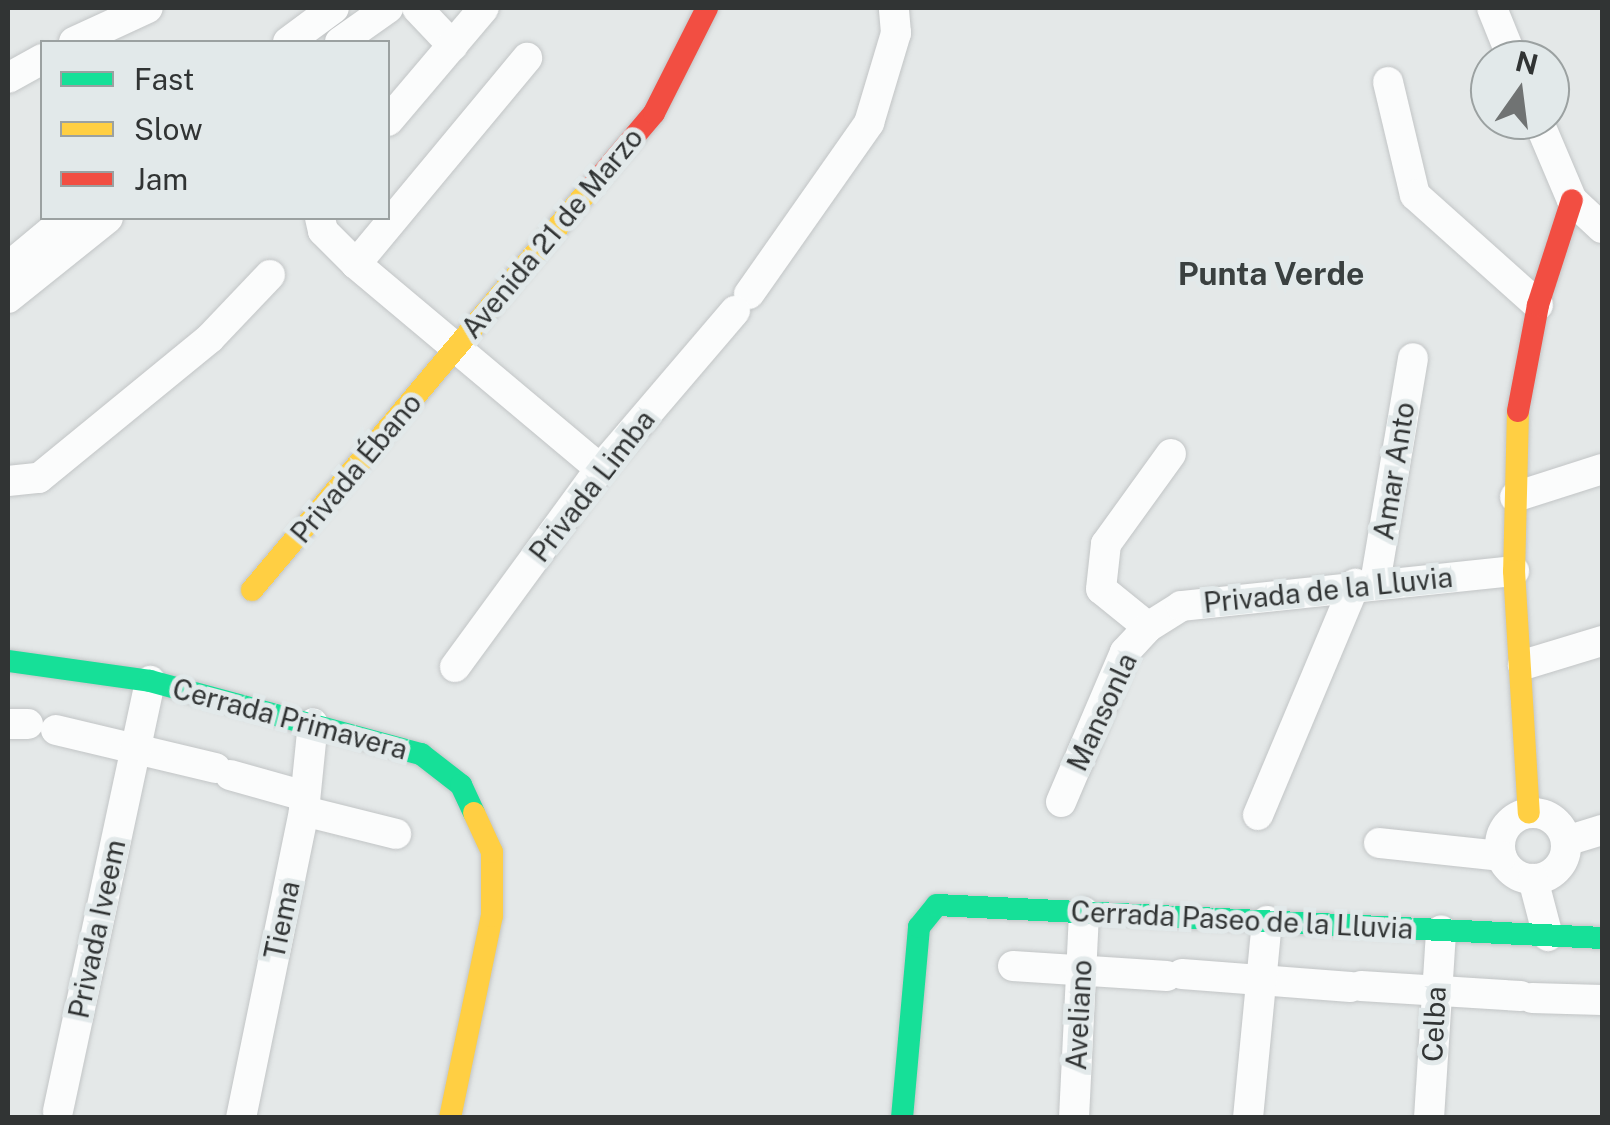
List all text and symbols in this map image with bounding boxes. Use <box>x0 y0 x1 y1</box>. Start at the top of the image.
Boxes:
legend <box>40 40 390 220</box>
north arrow <box>1470 40 1570 140</box>
text: N <box>1512 44 1542 81</box>
text: Fast <box>134 61 194 97</box>
text: Slow <box>134 111 203 147</box>
street label: Avenida 21 de Marzo <box>454 121 650 345</box>
text: Jam <box>134 161 188 197</box>
district label: Punta Verde <box>1177 255 1365 293</box>
street label: Privada Ébano <box>284 386 428 550</box>
street label: Amar Anto <box>1367 400 1421 542</box>
street label: Privada Limba <box>522 403 662 569</box>
street label: Privada de la Lluvia <box>1201 560 1455 620</box>
street label: Mansonla <box>1060 648 1144 776</box>
street label: Cerrada Primavera <box>169 671 411 767</box>
street label: Privada Iveem <box>62 837 132 1021</box>
street label: Tiema <box>257 878 307 962</box>
street label: Cerrada Paseo de la Lluvia <box>1070 894 1414 946</box>
street label: Aveliano <box>1059 959 1099 1071</box>
street label: Celba <box>1415 985 1453 1063</box>

